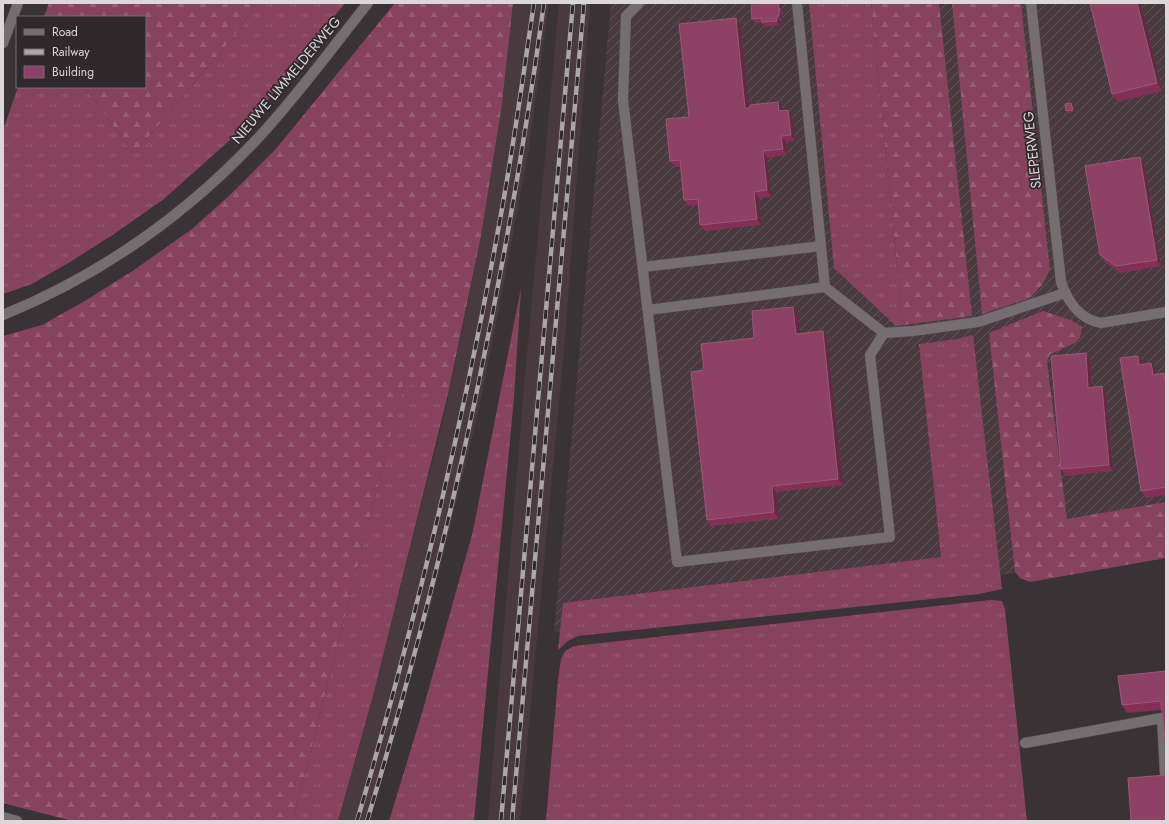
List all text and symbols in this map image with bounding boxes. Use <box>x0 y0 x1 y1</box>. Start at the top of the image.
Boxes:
street label: NIEUWE LIMMELDERWEG <box>227 12 345 148</box>
legend <box>16 16 146 88</box>
text: Road <box>52 23 78 41</box>
text: Railway <box>52 43 90 61</box>
text: Building <box>52 63 94 81</box>
street label: SLEPERWEG <box>1018 110 1046 189</box>

